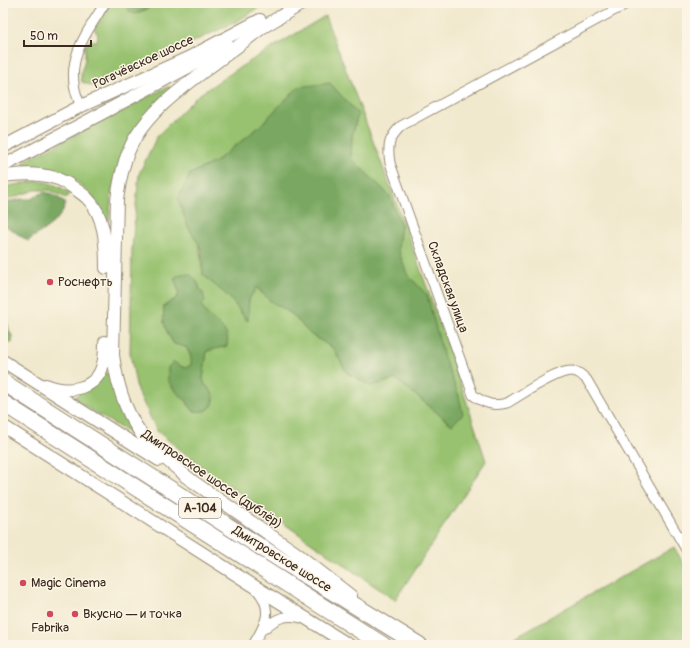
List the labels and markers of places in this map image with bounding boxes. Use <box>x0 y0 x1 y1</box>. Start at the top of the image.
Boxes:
place label: Роснефть <box>58 274 113 290</box>
marker: Роснефть <box>45 277 55 287</box>
place label: Magic Cinema <box>31 575 106 591</box>
marker: Magic Cinema <box>18 578 28 588</box>
place label: Вкусно — и точка <box>83 606 182 622</box>
marker: Fabrika <box>45 609 55 619</box>
marker: Вкусно — и точка <box>70 609 80 619</box>
place label: Fabrika <box>31 620 69 636</box>

